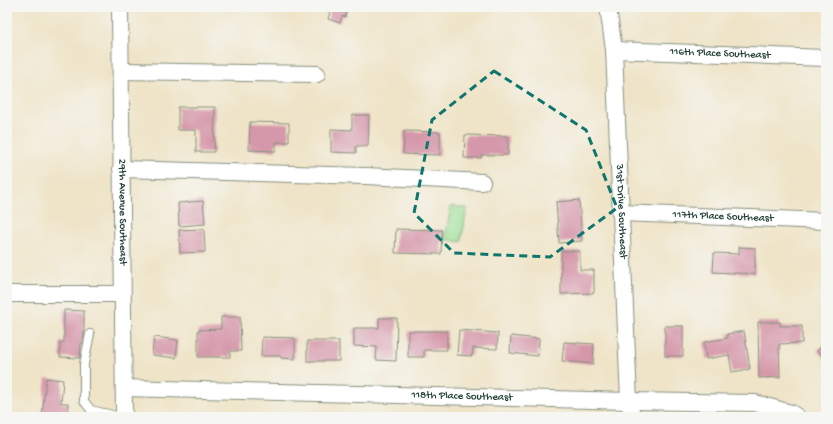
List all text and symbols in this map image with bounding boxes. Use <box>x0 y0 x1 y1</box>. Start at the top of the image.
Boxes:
street label: 116th Place Southeast <box>668 46 772 62</box>
street label: 29th Avenue Southeast <box>115 159 129 267</box>
street label: 31st Drive Southeast <box>613 163 629 261</box>
street label: 117th Place Southeast <box>671 209 775 225</box>
street label: 118th Place Southeast <box>410 389 514 404</box>

